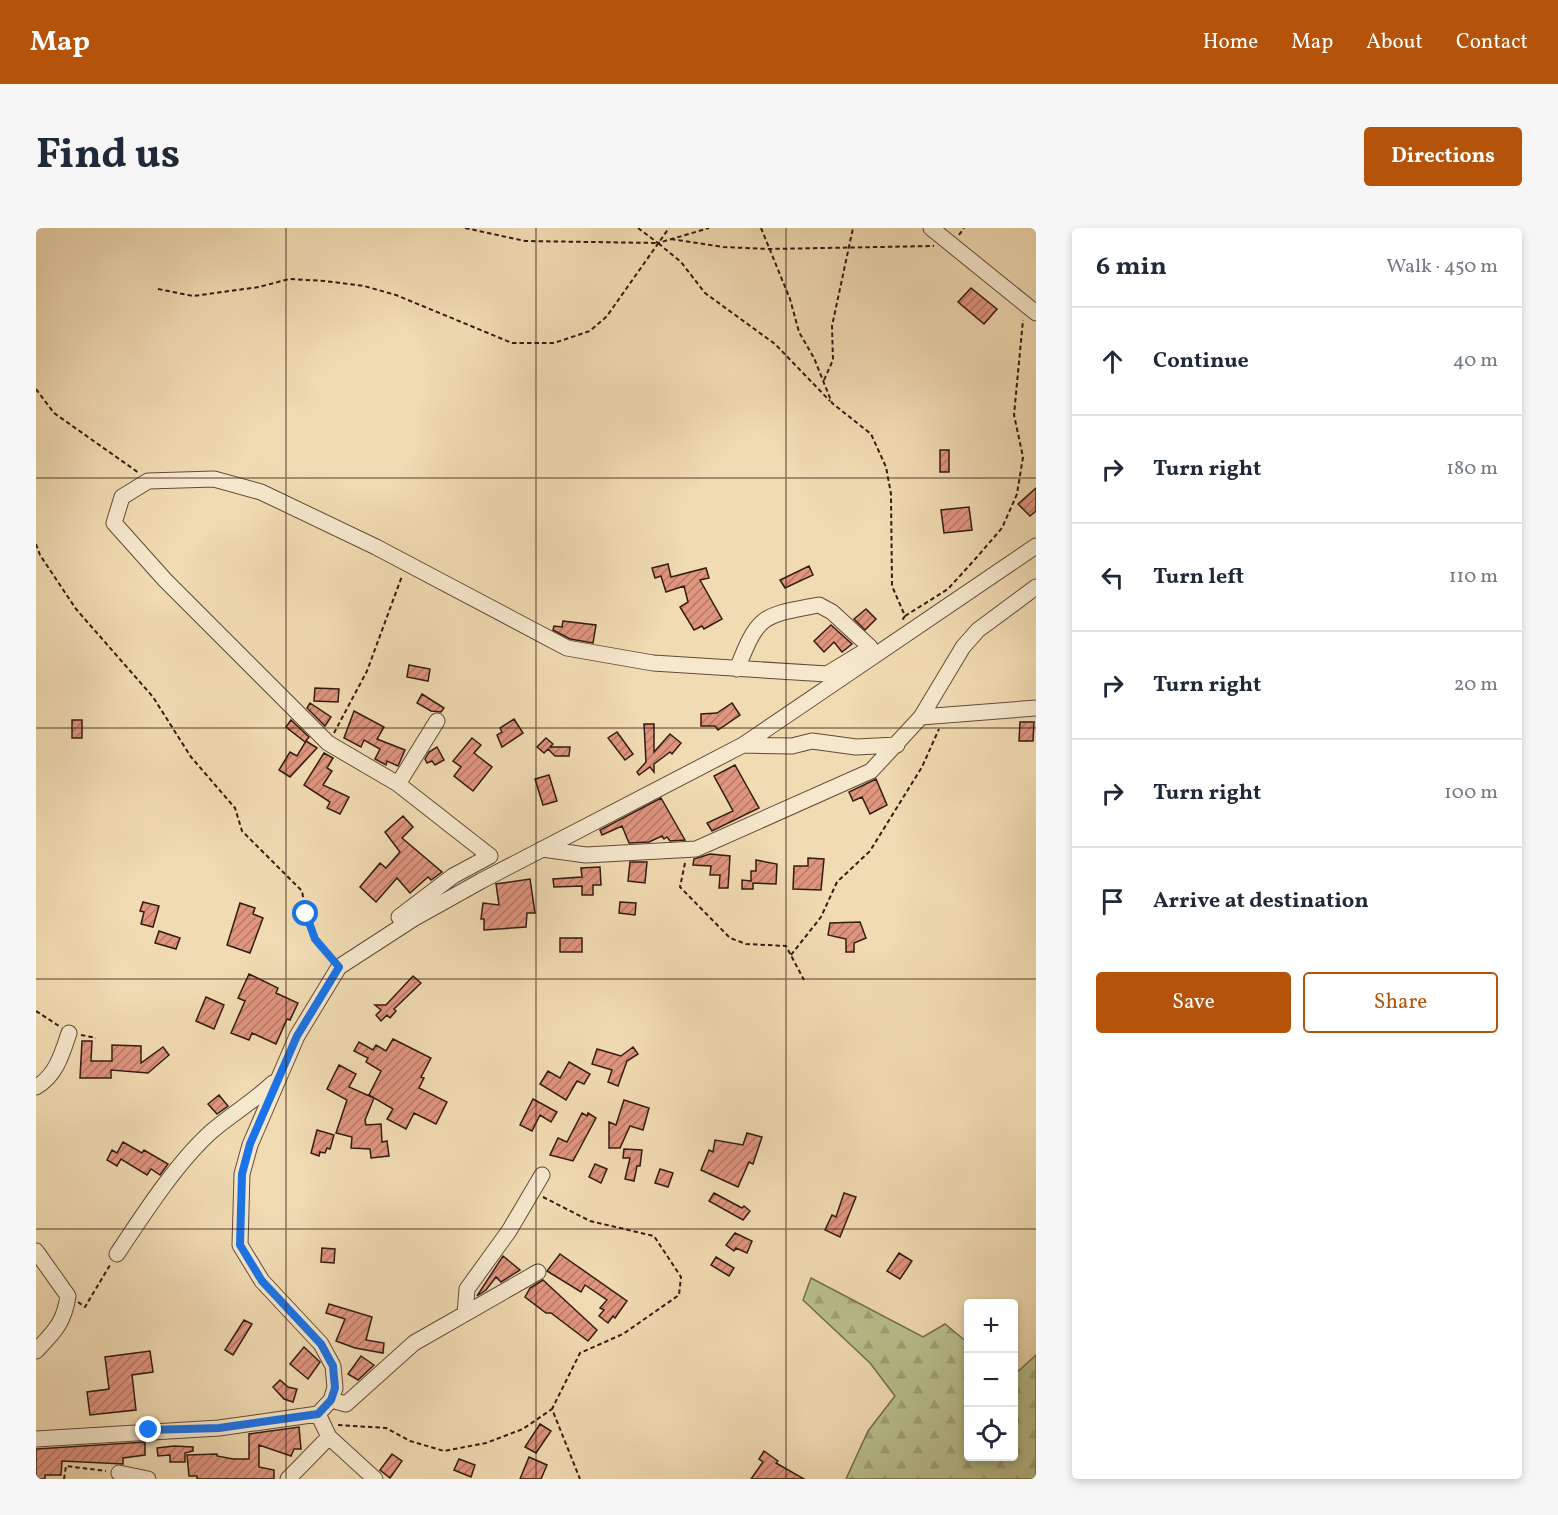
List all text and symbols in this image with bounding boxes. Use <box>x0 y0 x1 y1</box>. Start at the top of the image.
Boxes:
text: Map <box>30 23 90 62</box>
text: Home <box>1203 28 1258 57</box>
text: Map <box>1291 28 1333 57</box>
text: About <box>1366 28 1423 57</box>
text: Contact <box>1456 28 1528 57</box>
text: Find us <box>36 127 180 186</box>
button: Directions <box>1364 127 1522 186</box>
text: 6 min <box>1096 249 1167 285</box>
text: Walk · 450 m <box>1386 253 1498 281</box>
icon: ahead <box>1096 345 1129 378</box>
text: Continue <box>1153 346 1249 377</box>
text: 40 m <box>1453 347 1498 375</box>
icon: right <box>1096 453 1129 486</box>
text: Turn right <box>1153 454 1261 485</box>
text: 180 m <box>1446 455 1498 483</box>
icon: left <box>1096 561 1129 594</box>
text: Turn left <box>1153 562 1244 593</box>
text: 110 m <box>1449 563 1498 591</box>
icon: right <box>1096 669 1129 702</box>
text: Turn right <box>1153 670 1261 701</box>
text: 20 m <box>1454 671 1498 699</box>
icon: right <box>1096 777 1129 810</box>
text: Turn right <box>1153 778 1261 809</box>
text: 100 m <box>1444 779 1498 807</box>
icon: arrive <box>1096 885 1129 918</box>
text: Arrive at destination <box>1153 886 1369 917</box>
route start <box>292 900 318 926</box>
button: Save <box>1096 972 1291 1033</box>
button: Share <box>1303 972 1498 1033</box>
map controls <box>964 1299 1018 1461</box>
button: + <box>964 1299 1018 1353</box>
button: − <box>964 1353 1018 1407</box>
button: locate <box>964 1407 1018 1461</box>
route end <box>135 1416 161 1442</box>

